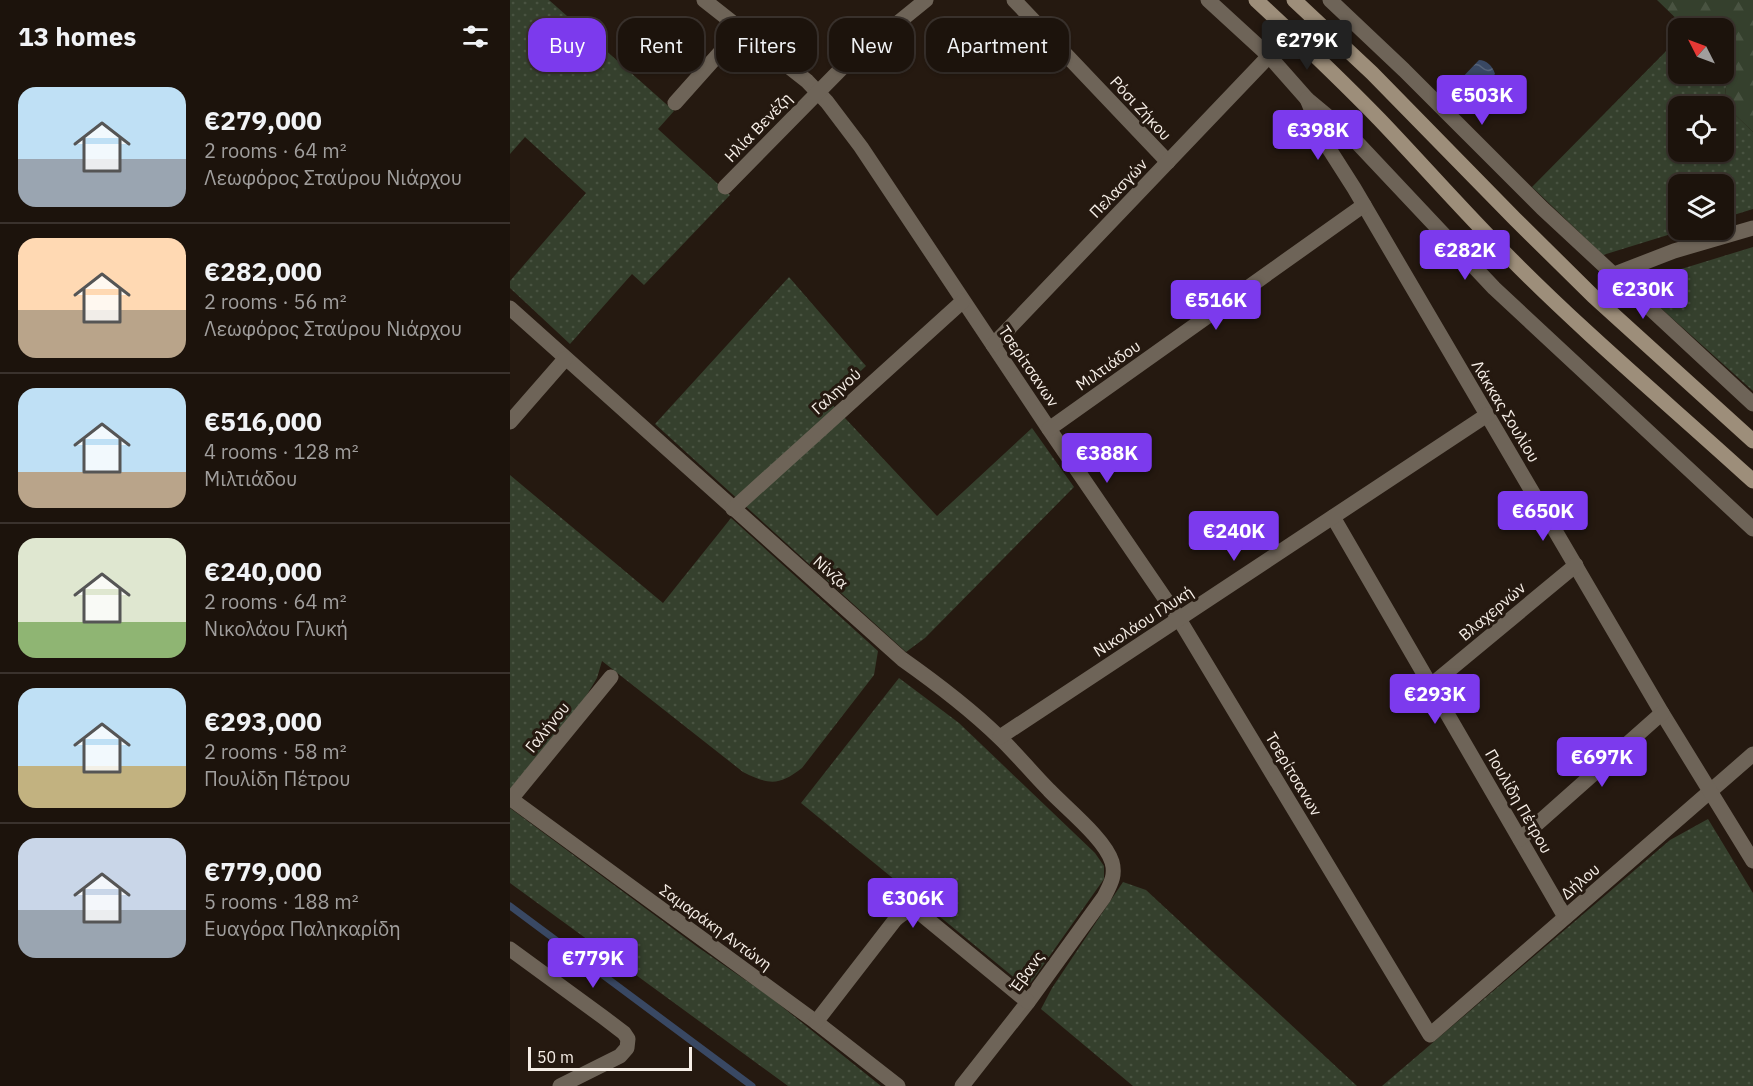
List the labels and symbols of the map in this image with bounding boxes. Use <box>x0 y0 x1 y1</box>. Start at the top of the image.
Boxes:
north arrow <box>1668 18 1734 84</box>
pin: €279K <box>1265 20 1349 71</box>
street label: Ρόσι Ζήκου <box>1106 72 1176 144</box>
pin: €503K <box>1440 75 1524 126</box>
street label: Ηλία Βενέζη <box>720 88 796 166</box>
pin: €398K <box>1276 110 1360 161</box>
street label: Πελασγών <box>1085 154 1151 222</box>
pin: €282K <box>1423 230 1507 281</box>
pin: €230K <box>1601 269 1685 320</box>
pin: €516K <box>1174 280 1258 331</box>
street label: Τσερίτσανων <box>994 321 1064 411</box>
street label: Μιλτιάδου <box>1072 335 1144 395</box>
street label: Λάκκας Σουλίου <box>1468 356 1544 466</box>
street label: Γαληνού <box>807 364 865 418</box>
pin: €388K <box>1065 433 1149 484</box>
pin: €650K <box>1501 491 1585 542</box>
pin: €240K <box>1192 511 1276 562</box>
street label: Νίνζα <box>809 551 853 593</box>
street label: Βλαχερνών <box>1455 577 1529 645</box>
street label: Νικολάου Γλυκή <box>1089 581 1197 661</box>
pin: €293K <box>1393 674 1477 725</box>
street label: Γαλήνου <box>520 698 574 756</box>
street label: Τσερίτσανων <box>1261 729 1327 819</box>
pin: €697K <box>1560 737 1644 788</box>
street label: Πουλίδη Πέτρου <box>1481 745 1557 857</box>
street label: Δήλου <box>1556 859 1604 903</box>
pin: €306K <box>871 878 955 929</box>
street label: Σαμαράκη Αντώνη <box>656 880 776 974</box>
pin: €779K <box>551 938 635 989</box>
street label: Έβανς <box>1005 947 1048 996</box>
scale bar <box>528 1044 692 1072</box>

